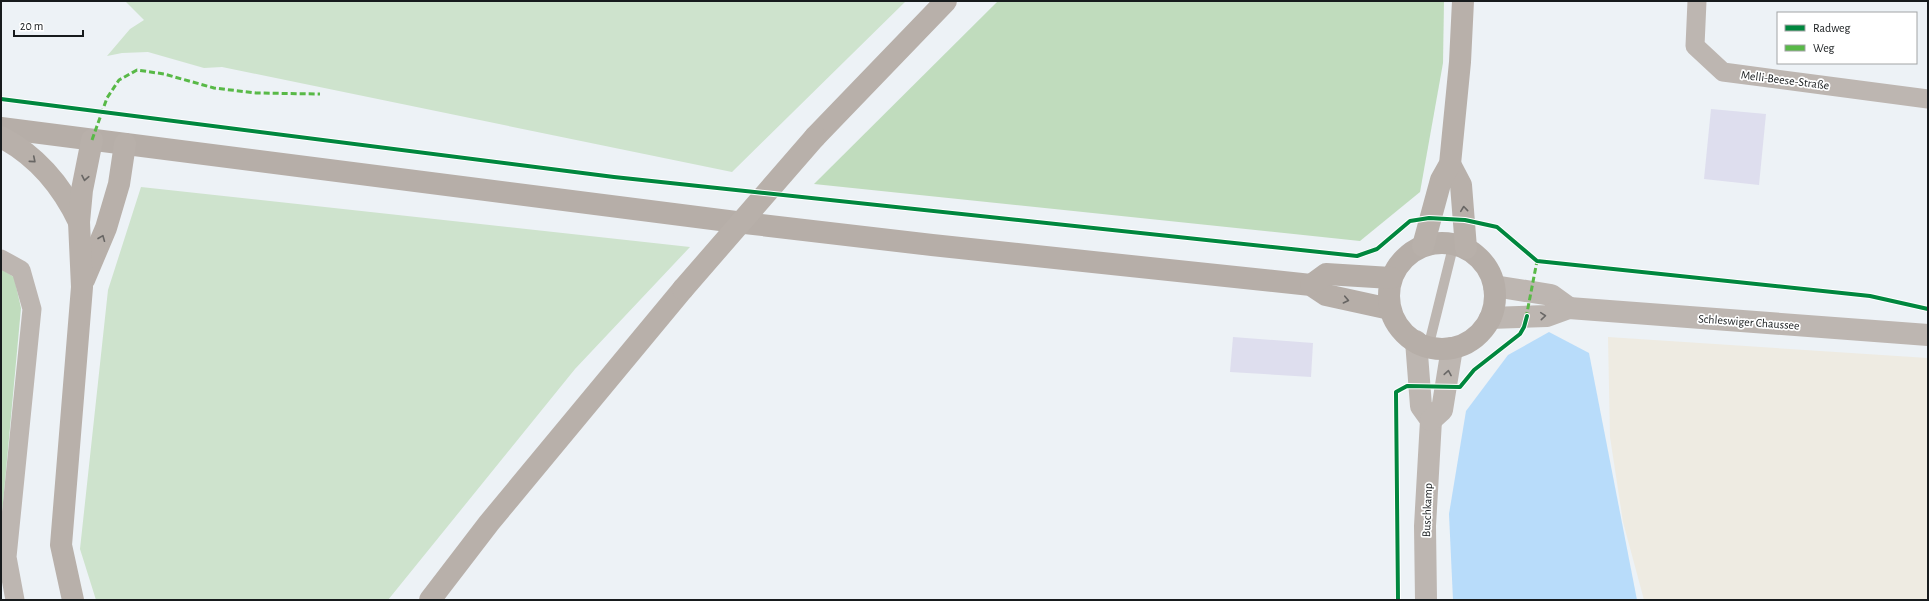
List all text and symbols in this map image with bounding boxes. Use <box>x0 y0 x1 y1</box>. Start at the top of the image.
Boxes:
scale bar <box>14 12 83 38</box>
legend <box>1777 12 1917 64</box>
text: 20 m <box>20 20 43 32</box>
text: Radweg <box>1813 22 1850 34</box>
text: Weg <box>1813 42 1835 54</box>
street label: Melli-Beese-Straße <box>1740 69 1830 91</box>
one-way arrow <box>28 155 36 162</box>
one-way arrow <box>81 175 89 181</box>
one-way arrow <box>1459 206 1468 212</box>
one-way arrow <box>97 234 105 241</box>
one-way arrow <box>1343 295 1349 303</box>
one-way arrow <box>1540 311 1546 320</box>
street label: Schleswiger Chaussee <box>1698 312 1800 332</box>
one-way arrow <box>1443 369 1452 376</box>
street label: Buschkamp <box>1420 483 1434 537</box>

